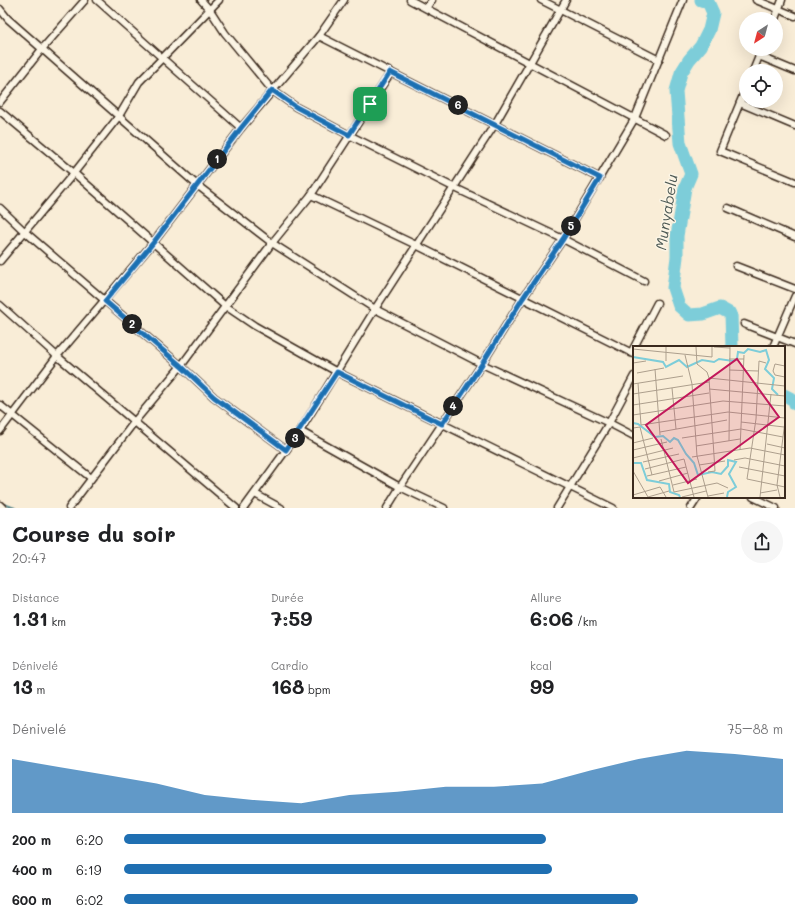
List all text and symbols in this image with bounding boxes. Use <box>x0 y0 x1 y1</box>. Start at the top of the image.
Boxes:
north arrow <box>739 12 783 56</box>
map controls <box>739 12 783 108</box>
button: locate <box>739 64 783 108</box>
pin <box>353 87 387 121</box>
icon: arrive <box>359 93 381 115</box>
pin: 6 <box>448 95 468 115</box>
text: 6 <box>455 97 461 112</box>
pin: 1 <box>207 149 227 169</box>
text: 1 <box>215 151 219 166</box>
water label: Munyabelu <box>650 173 682 251</box>
pin: 5 <box>561 216 581 236</box>
text: 5 <box>568 218 574 233</box>
pin: 2 <box>122 314 142 334</box>
text: 2 <box>129 316 135 331</box>
inset map <box>633 346 785 498</box>
pin: 4 <box>443 396 463 416</box>
text: 4 <box>450 398 456 413</box>
pin: 3 <box>285 428 305 448</box>
text: 3 <box>292 430 298 445</box>
text: Course du soir <box>12 519 176 548</box>
button: share <box>741 521 783 563</box>
text: 20:47 <box>12 549 46 566</box>
text: Distance <box>12 590 59 605</box>
text: Durée <box>271 590 304 605</box>
text: Allure <box>530 590 561 605</box>
text: 1.31 <box>12 605 48 631</box>
text: 7:59 <box>271 605 312 631</box>
text: 6:06 <box>530 605 573 631</box>
text: km <box>48 614 66 629</box>
text: /km <box>573 614 597 629</box>
text: Dénivelé <box>12 658 58 673</box>
text: Cardio <box>271 658 308 673</box>
text: kcal <box>530 658 552 673</box>
text: 13 <box>12 673 33 699</box>
text: 168 <box>271 673 304 699</box>
text: 99 <box>530 673 554 699</box>
text: m <box>33 682 45 697</box>
text: bpm <box>304 682 330 697</box>
text: Dénivelé <box>12 720 66 737</box>
text: 75–88 m <box>727 720 783 737</box>
text: 200 m <box>12 831 51 848</box>
text: 6:20 <box>76 831 103 848</box>
text: 400 m <box>12 861 52 878</box>
text: 6:19 <box>76 861 101 878</box>
text: 600 m <box>12 891 52 908</box>
text: 6:02 <box>76 891 103 908</box>

